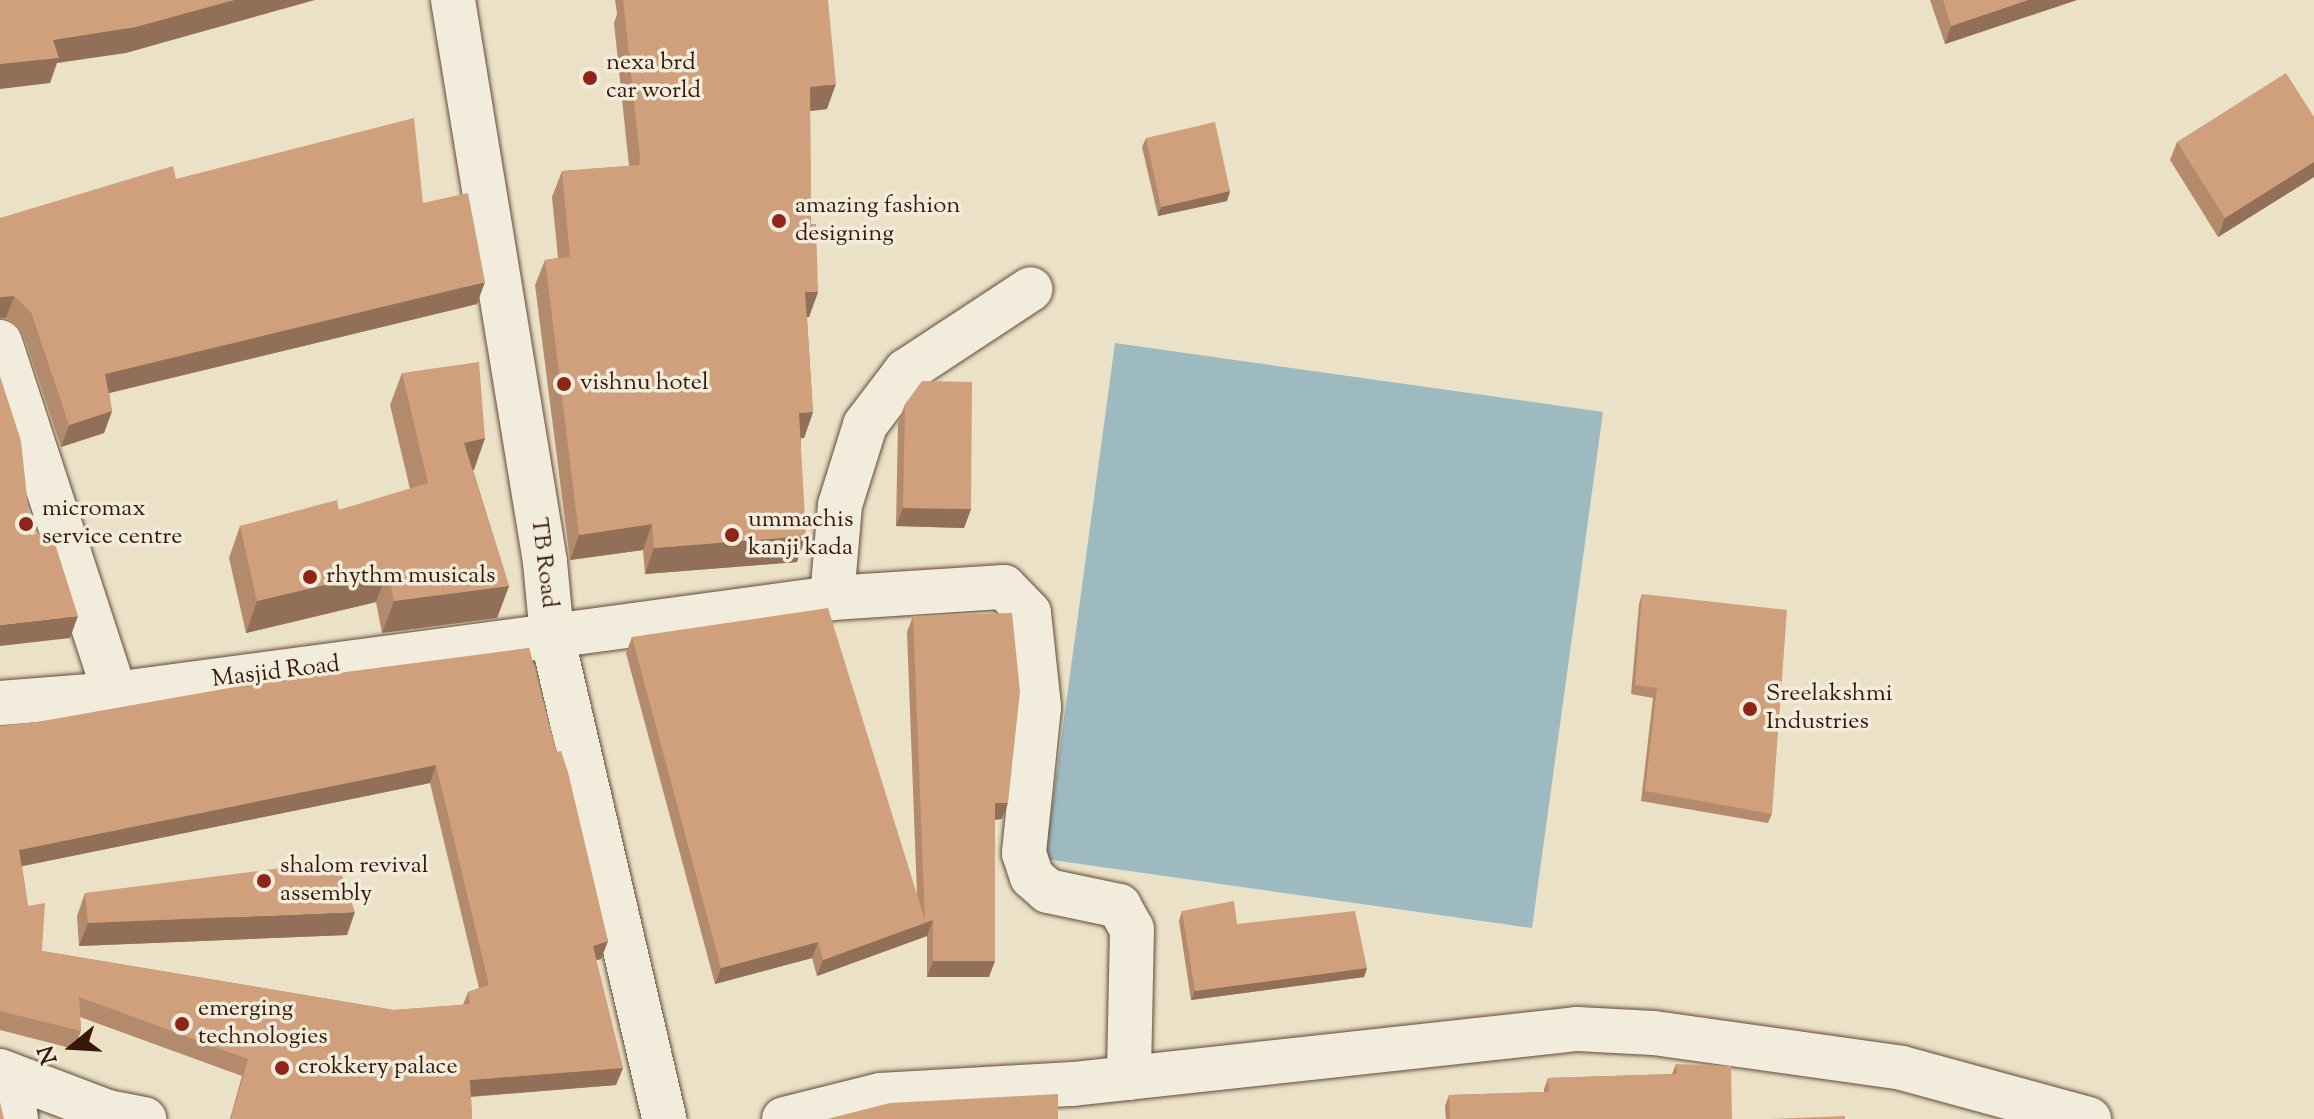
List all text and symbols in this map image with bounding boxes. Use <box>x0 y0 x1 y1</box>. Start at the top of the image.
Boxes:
place label: nexa brd car world <box>606 50 701 106</box>
marker: nexa brd car world <box>581 69 599 87</box>
place label: amazing fashion designing <box>795 193 961 249</box>
marker: amazing fashion designing <box>770 212 788 230</box>
place label: vishnu hotel <box>580 370 709 398</box>
marker: vishnu hotel <box>555 375 573 393</box>
place label: micromax service centre <box>42 496 182 552</box>
place label: ummachis kanji kada <box>748 507 853 563</box>
marker: micromax service centre <box>17 515 35 533</box>
street label: TB Road <box>523 516 563 610</box>
marker: ummachis kanji kada <box>723 526 741 544</box>
place label: rhythm musicals <box>326 563 496 591</box>
marker: rhythm musicals <box>301 568 319 586</box>
street label: Masjid Road <box>210 651 342 695</box>
place label: Sreelakshmi Industries <box>1766 681 1893 737</box>
marker: Sreelakshmi Industries <box>1741 700 1759 718</box>
place label: shalom revival assembly <box>280 853 429 909</box>
marker: shalom revival assembly <box>255 872 273 890</box>
place label: emerging technologies <box>198 996 328 1052</box>
north arrow <box>32 1007 112 1087</box>
marker: emerging technologies <box>173 1015 191 1033</box>
text: N <box>31 1041 67 1068</box>
place label: crokkery palace <box>298 1054 458 1082</box>
marker: crokkery palace <box>273 1059 291 1077</box>

